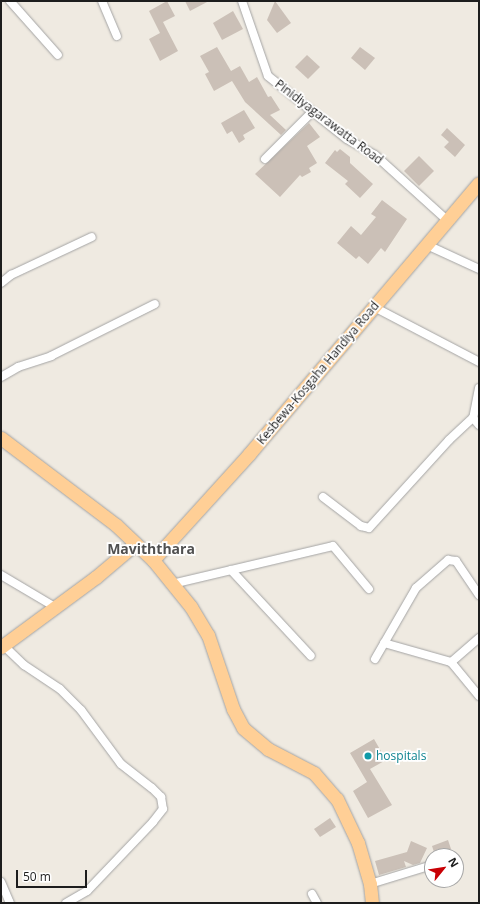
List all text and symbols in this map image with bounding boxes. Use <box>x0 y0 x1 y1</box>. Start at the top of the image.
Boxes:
street label: Pinidiyagarawatta Road <box>272 77 386 167</box>
street label: Kesbewa-Kosgaha Handiya Road <box>254 299 382 447</box>
district label: Maviththara <box>107 541 195 557</box>
place label: hospitals <box>376 749 426 763</box>
marker: hospitals <box>363 751 373 761</box>
north arrow <box>424 848 464 888</box>
text: N <box>445 855 463 870</box>
scale bar <box>18 862 89 888</box>
text: 50 m <box>23 868 51 885</box>

